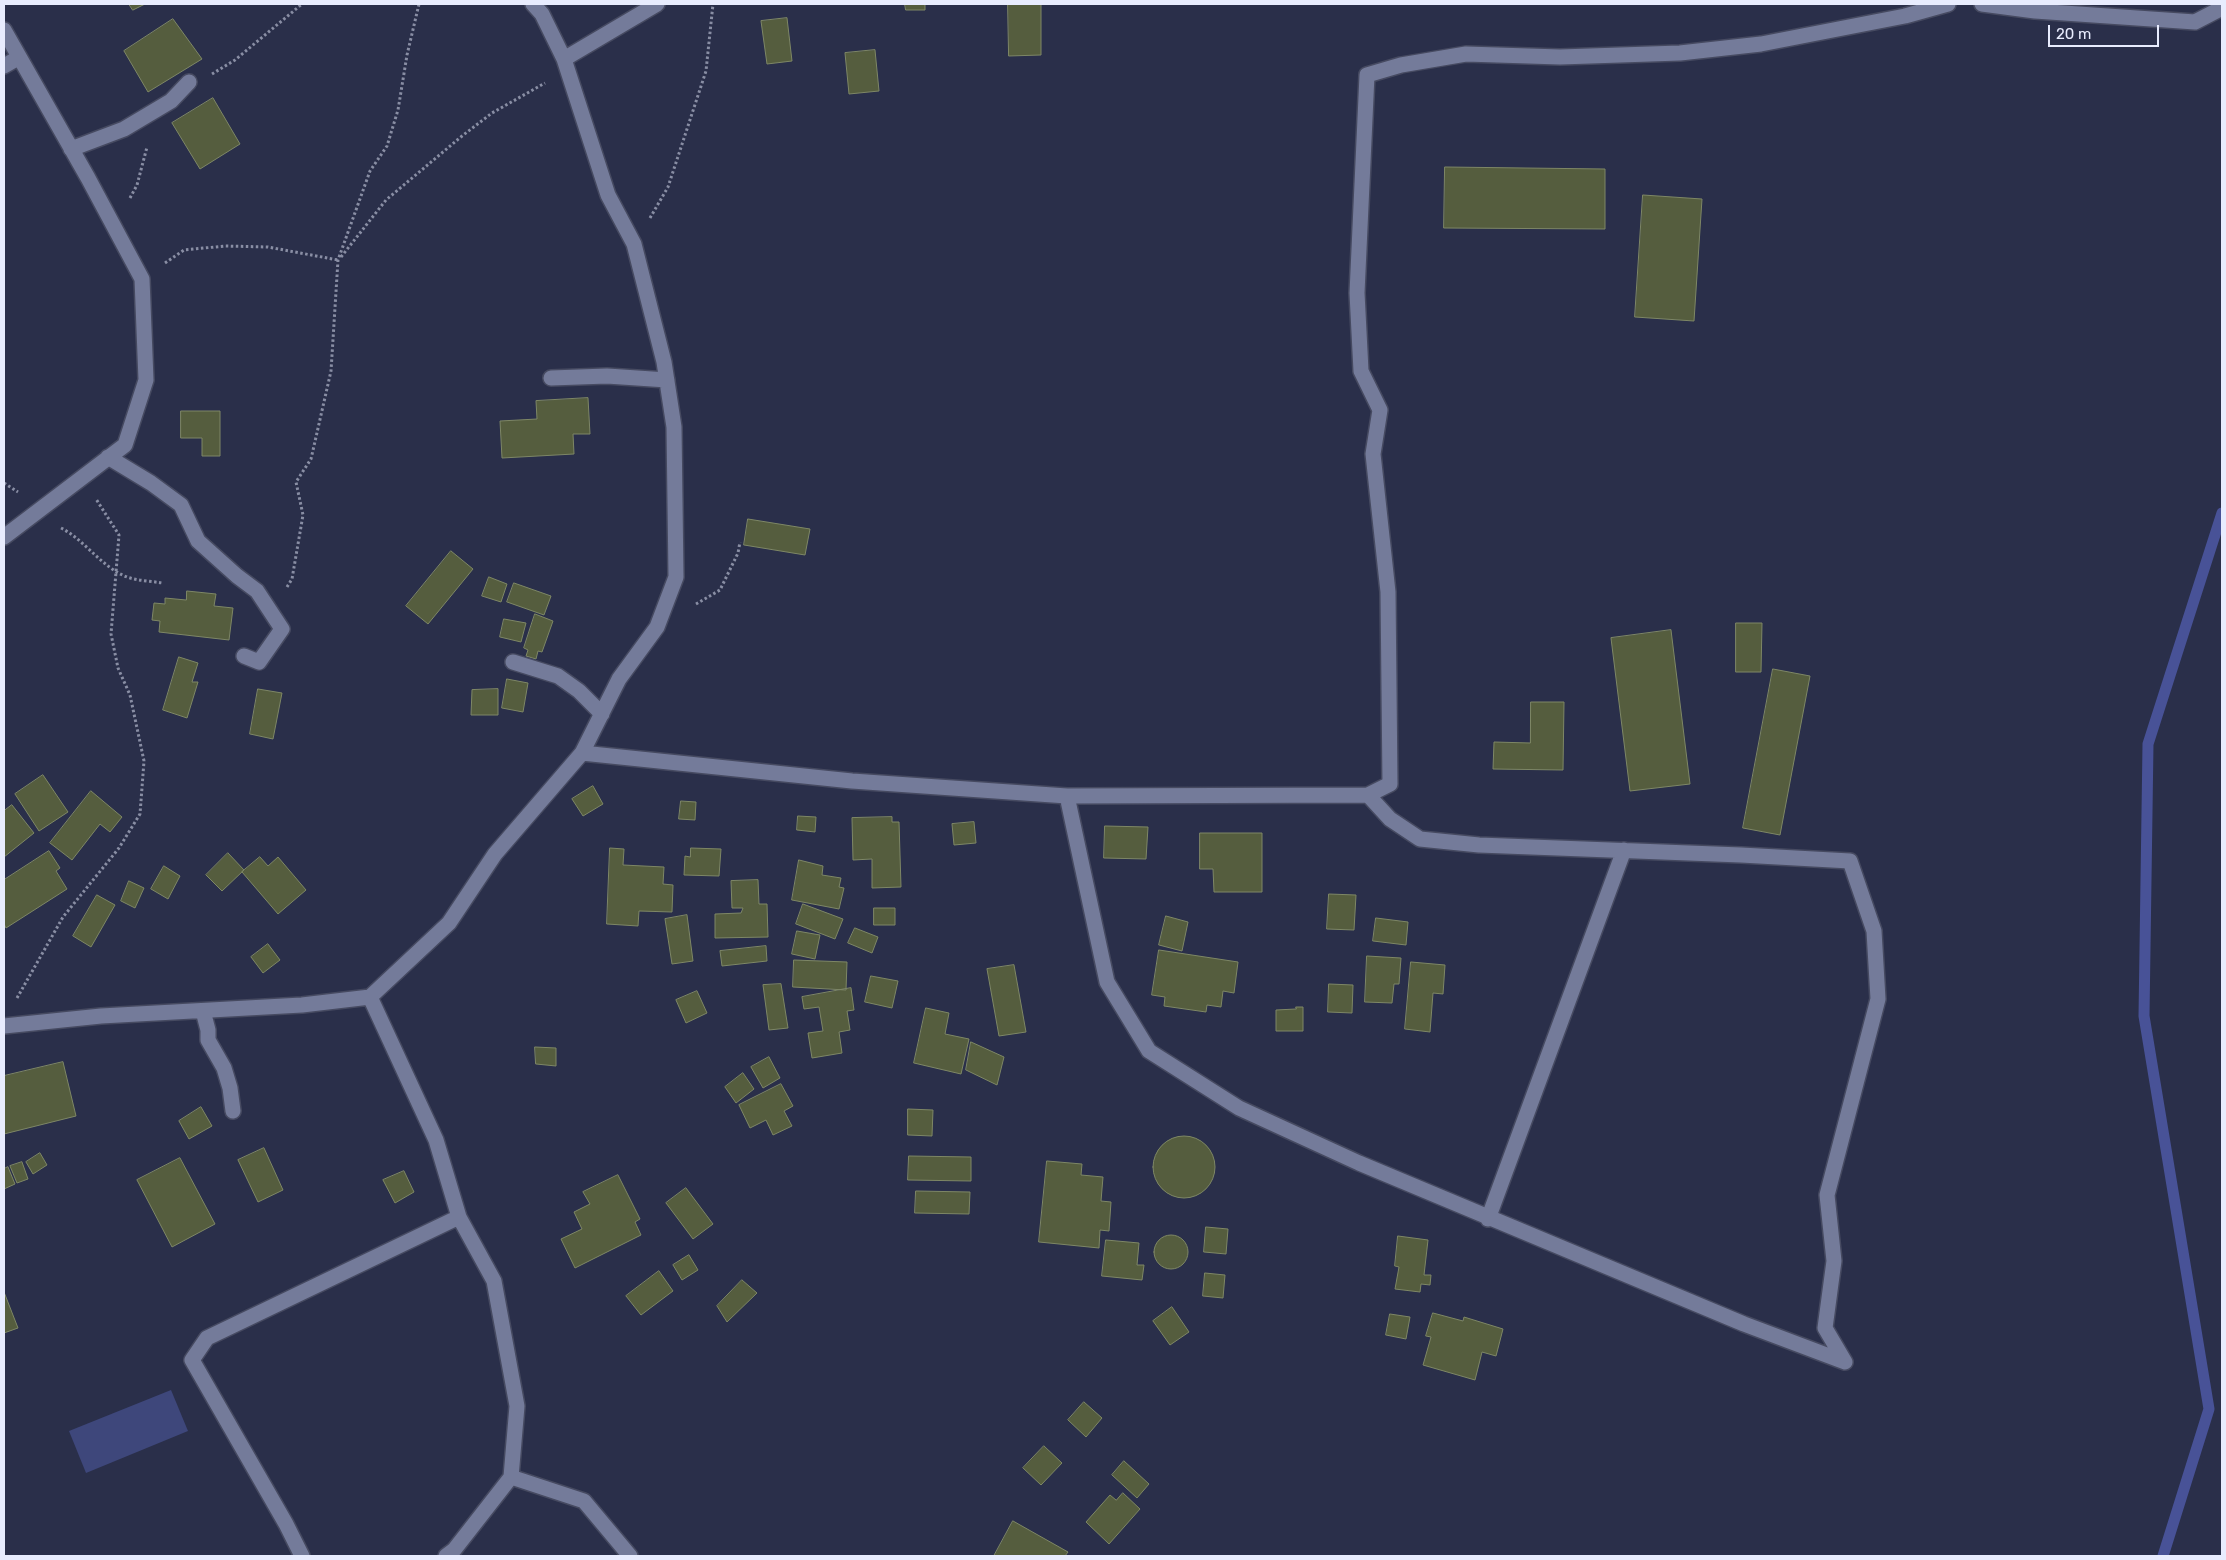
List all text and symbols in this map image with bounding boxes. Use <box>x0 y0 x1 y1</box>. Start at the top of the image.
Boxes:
scale bar <box>2051 15 2162 47</box>
text: 20 m <box>2056 25 2091 43</box>

